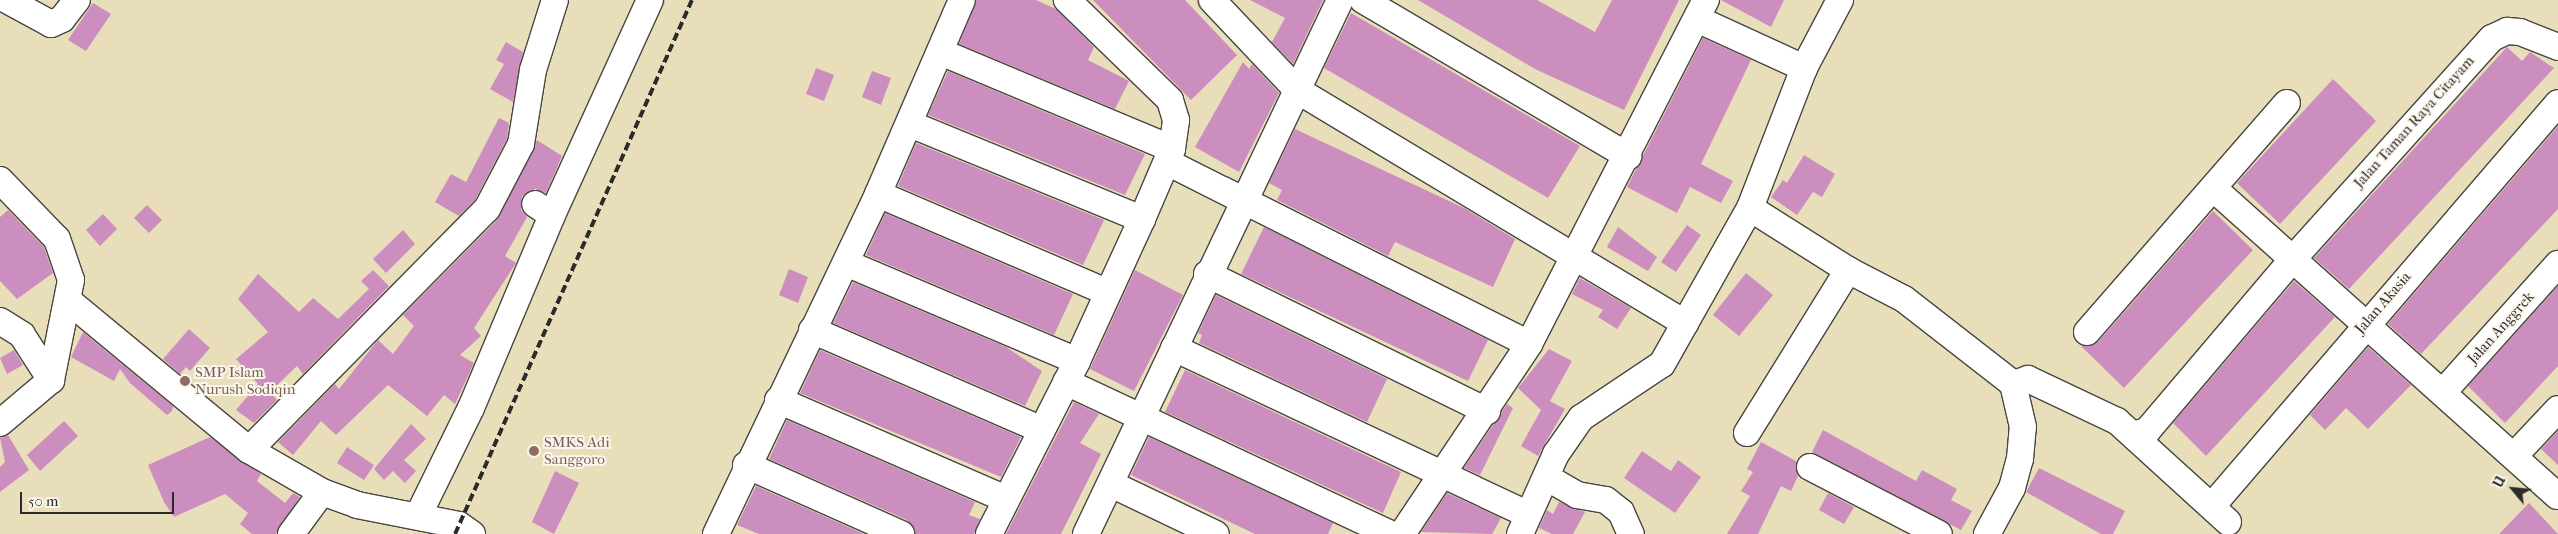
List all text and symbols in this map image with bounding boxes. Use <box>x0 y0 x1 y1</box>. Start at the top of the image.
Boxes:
street label: Jalan Taman Raya Citayam <box>2350 52 2478 192</box>
street label: Jalan Akasia <box>2351 268 2415 338</box>
street label: Jalan Anggrek <box>2464 288 2538 368</box>
place label: SMP Islam Nurush Sodiqin <box>195 363 295 398</box>
marker: SMP Islam Nurush Sodiqin <box>179 375 191 387</box>
place label: SMKS Adi Sanggoro <box>544 433 610 468</box>
marker: SMKS Adi Sanggoro <box>528 445 540 457</box>
north arrow <box>2488 464 2538 514</box>
text: U <box>2489 473 2509 491</box>
scale bar <box>22 482 176 514</box>
text: 50 m <box>28 492 58 510</box>

